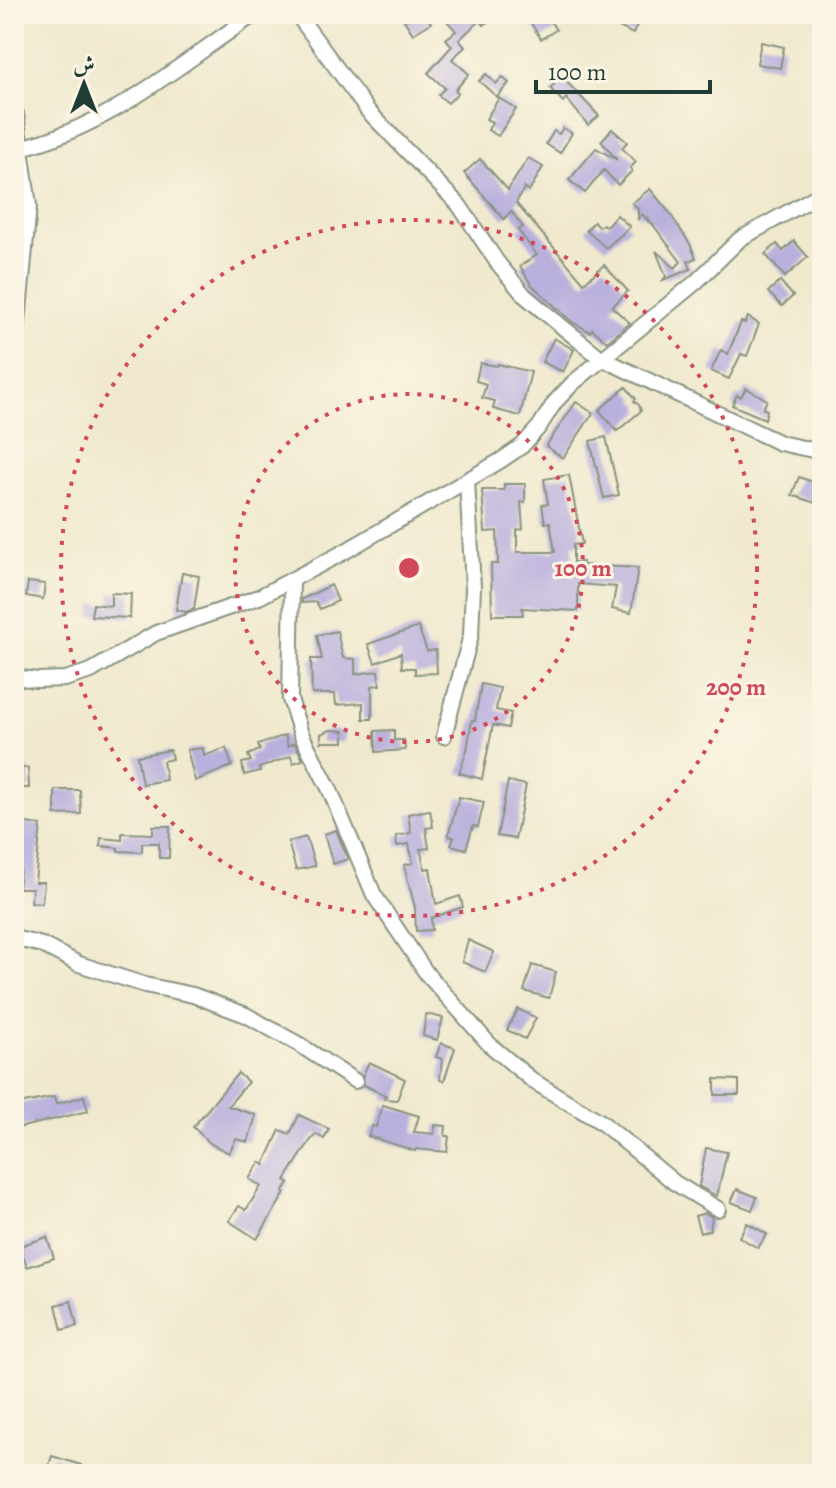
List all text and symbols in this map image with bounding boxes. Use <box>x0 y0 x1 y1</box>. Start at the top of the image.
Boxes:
north arrow <box>44 44 124 124</box>
scale bar <box>536 44 710 94</box>
text: ش <box>73 50 95 80</box>
text: 100 m <box>548 56 607 88</box>
text: 100 m <box>554 552 612 584</box>
centre of rings <box>395 554 423 582</box>
text: 200 m <box>706 671 766 703</box>

